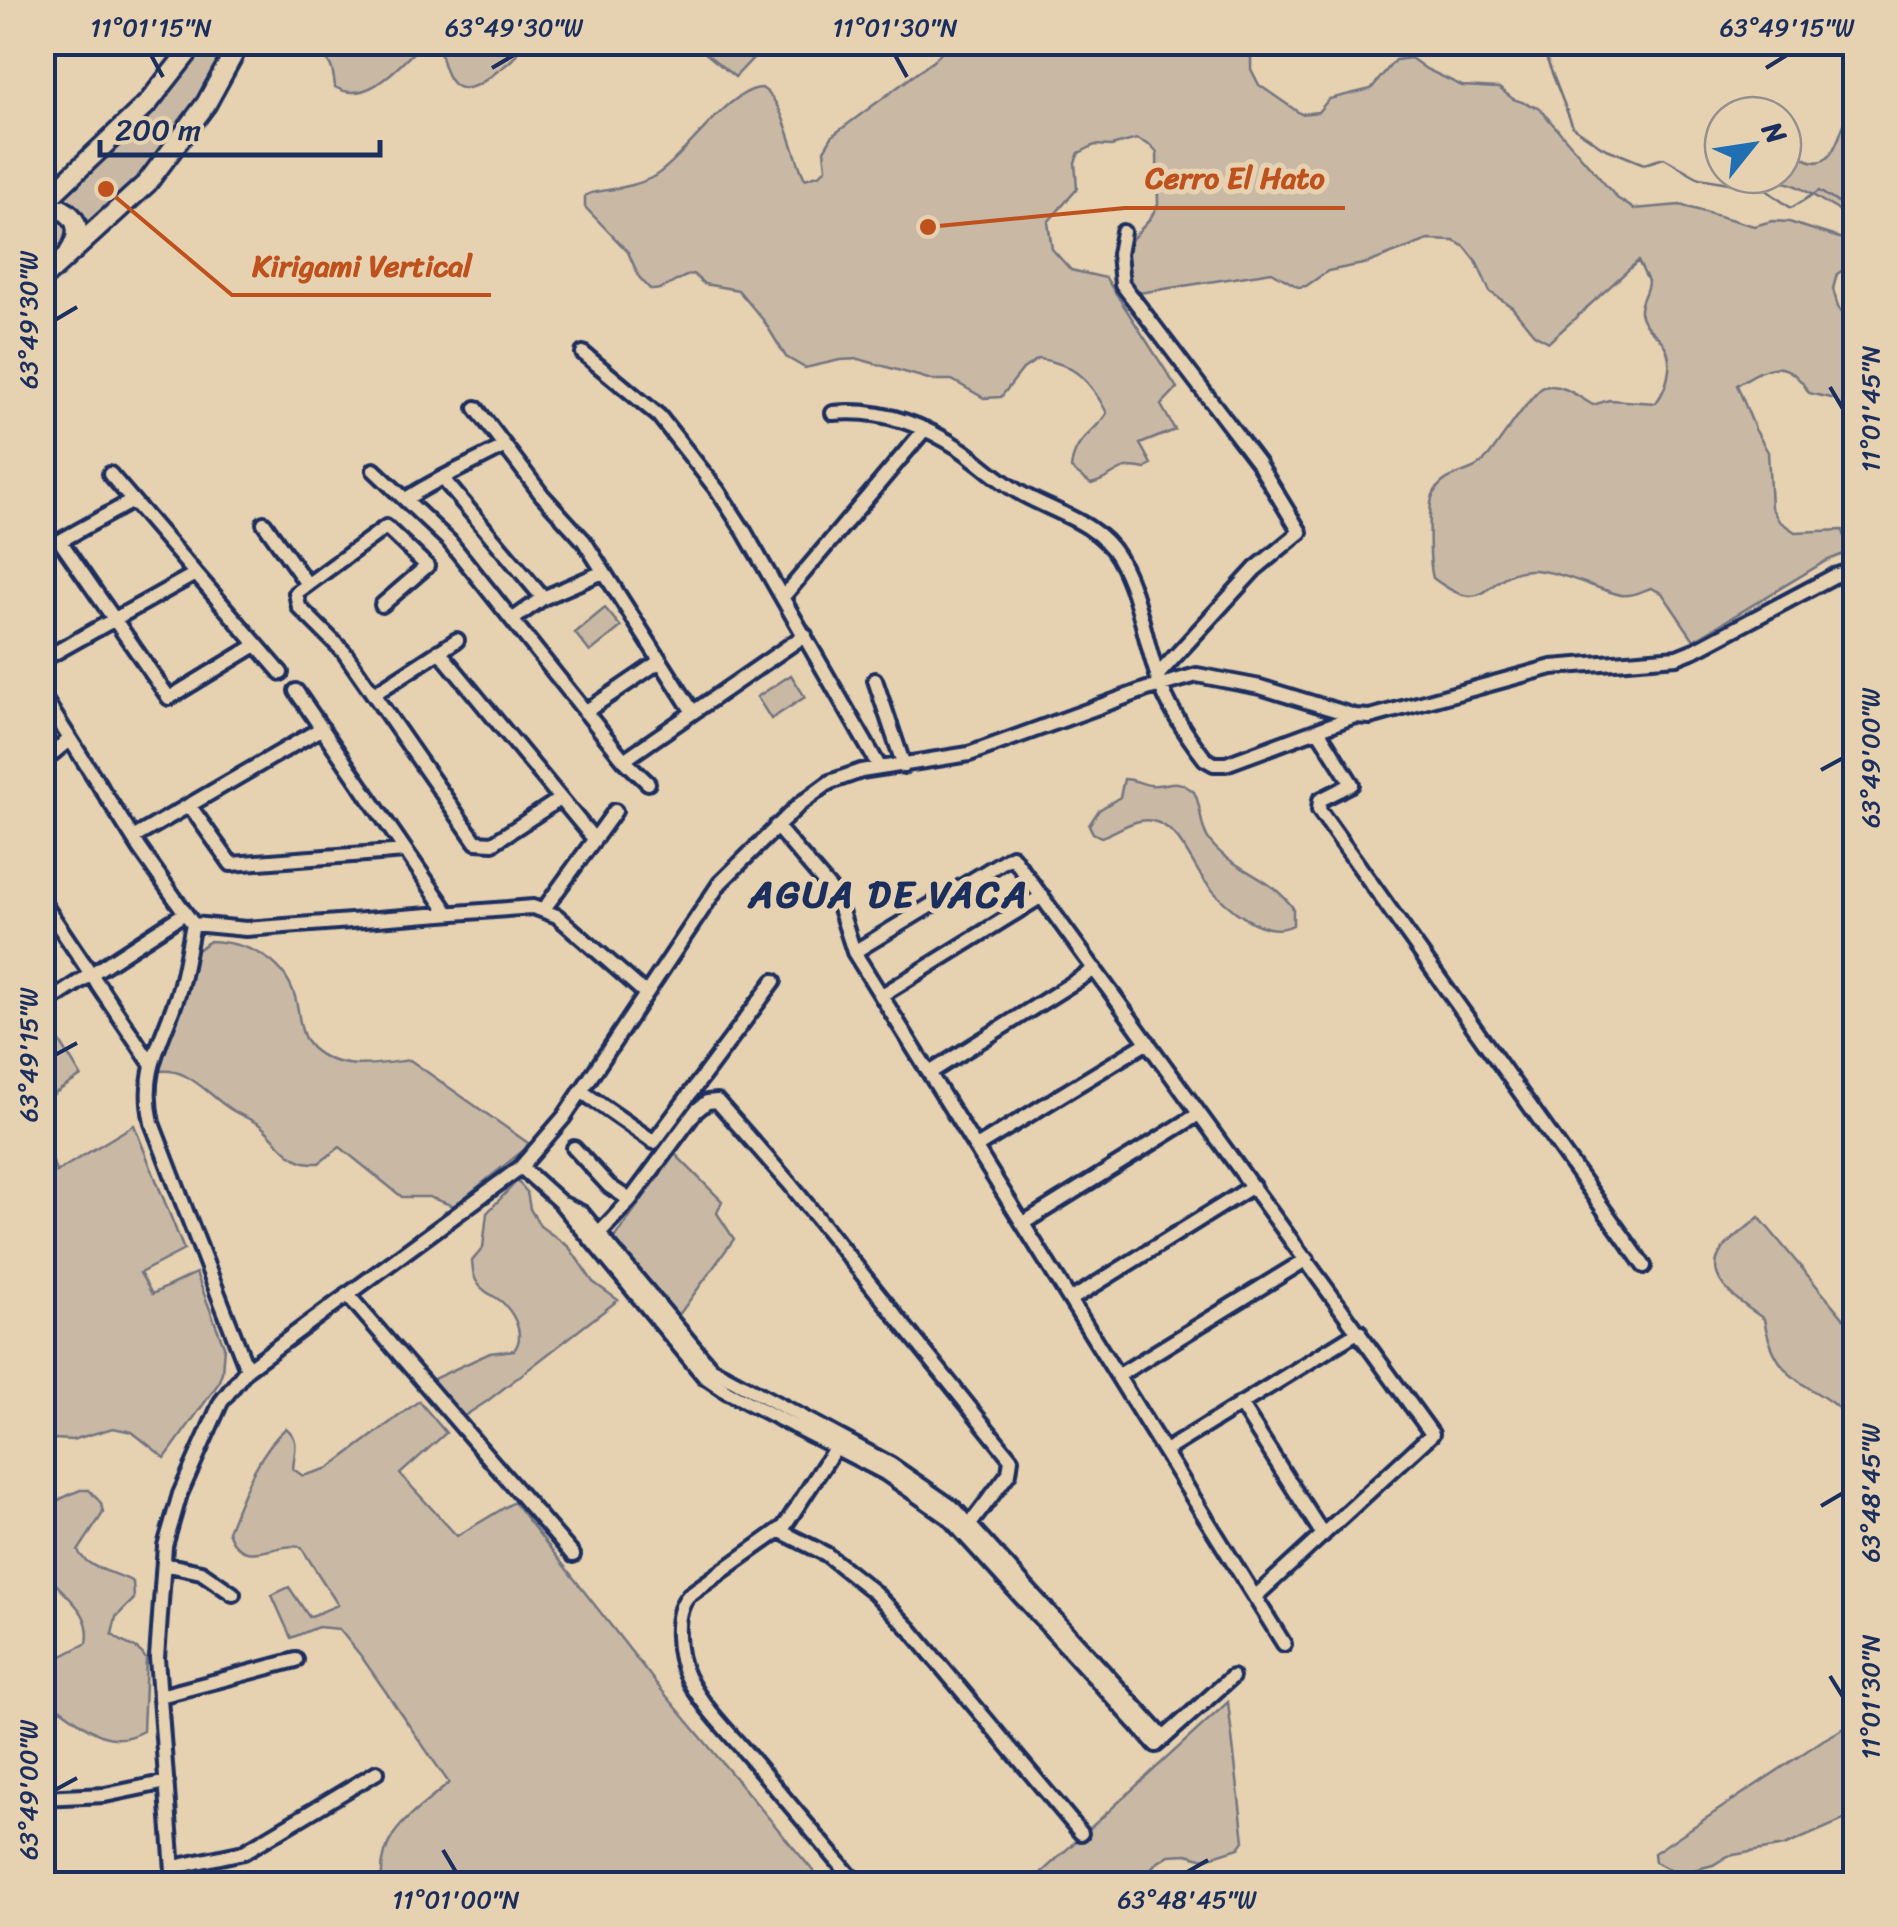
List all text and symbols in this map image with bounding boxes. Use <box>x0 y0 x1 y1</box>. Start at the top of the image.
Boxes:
text: 11°01'15"N <box>90 5 213 50</box>
text: 63°49'30"W <box>445 5 584 50</box>
text: 11°01'30"N <box>832 5 958 50</box>
text: 63°49'15"W <box>1720 5 1855 50</box>
scale bar <box>100 95 380 157</box>
north arrow <box>1703 95 1803 195</box>
text: 200 m <box>115 103 201 157</box>
text: N <box>1748 111 1801 154</box>
callout: Cerro El Hato <box>1125 148 1345 208</box>
text: Cerro El Hato <box>1144 151 1325 205</box>
callout: Kirigami Vertical <box>232 235 491 295</box>
text: Kirigami Vertical <box>251 239 473 293</box>
text: 63°49'30"W <box>6 250 51 389</box>
text: 11°01'45"N <box>1848 345 1893 472</box>
text: 63°49'00"W <box>1848 687 1893 828</box>
district label: AGUA DE VACA <box>747 861 1029 928</box>
text: 63°49'15"W <box>6 987 51 1122</box>
text: 63°48'45"W <box>1848 1423 1893 1563</box>
text: 11°01'30"N <box>1848 1634 1893 1760</box>
text: 63°49'00"W <box>6 1719 51 1860</box>
text: 11°01'00"N <box>392 1877 520 1922</box>
text: 63°48'45"W <box>1117 1877 1257 1922</box>

